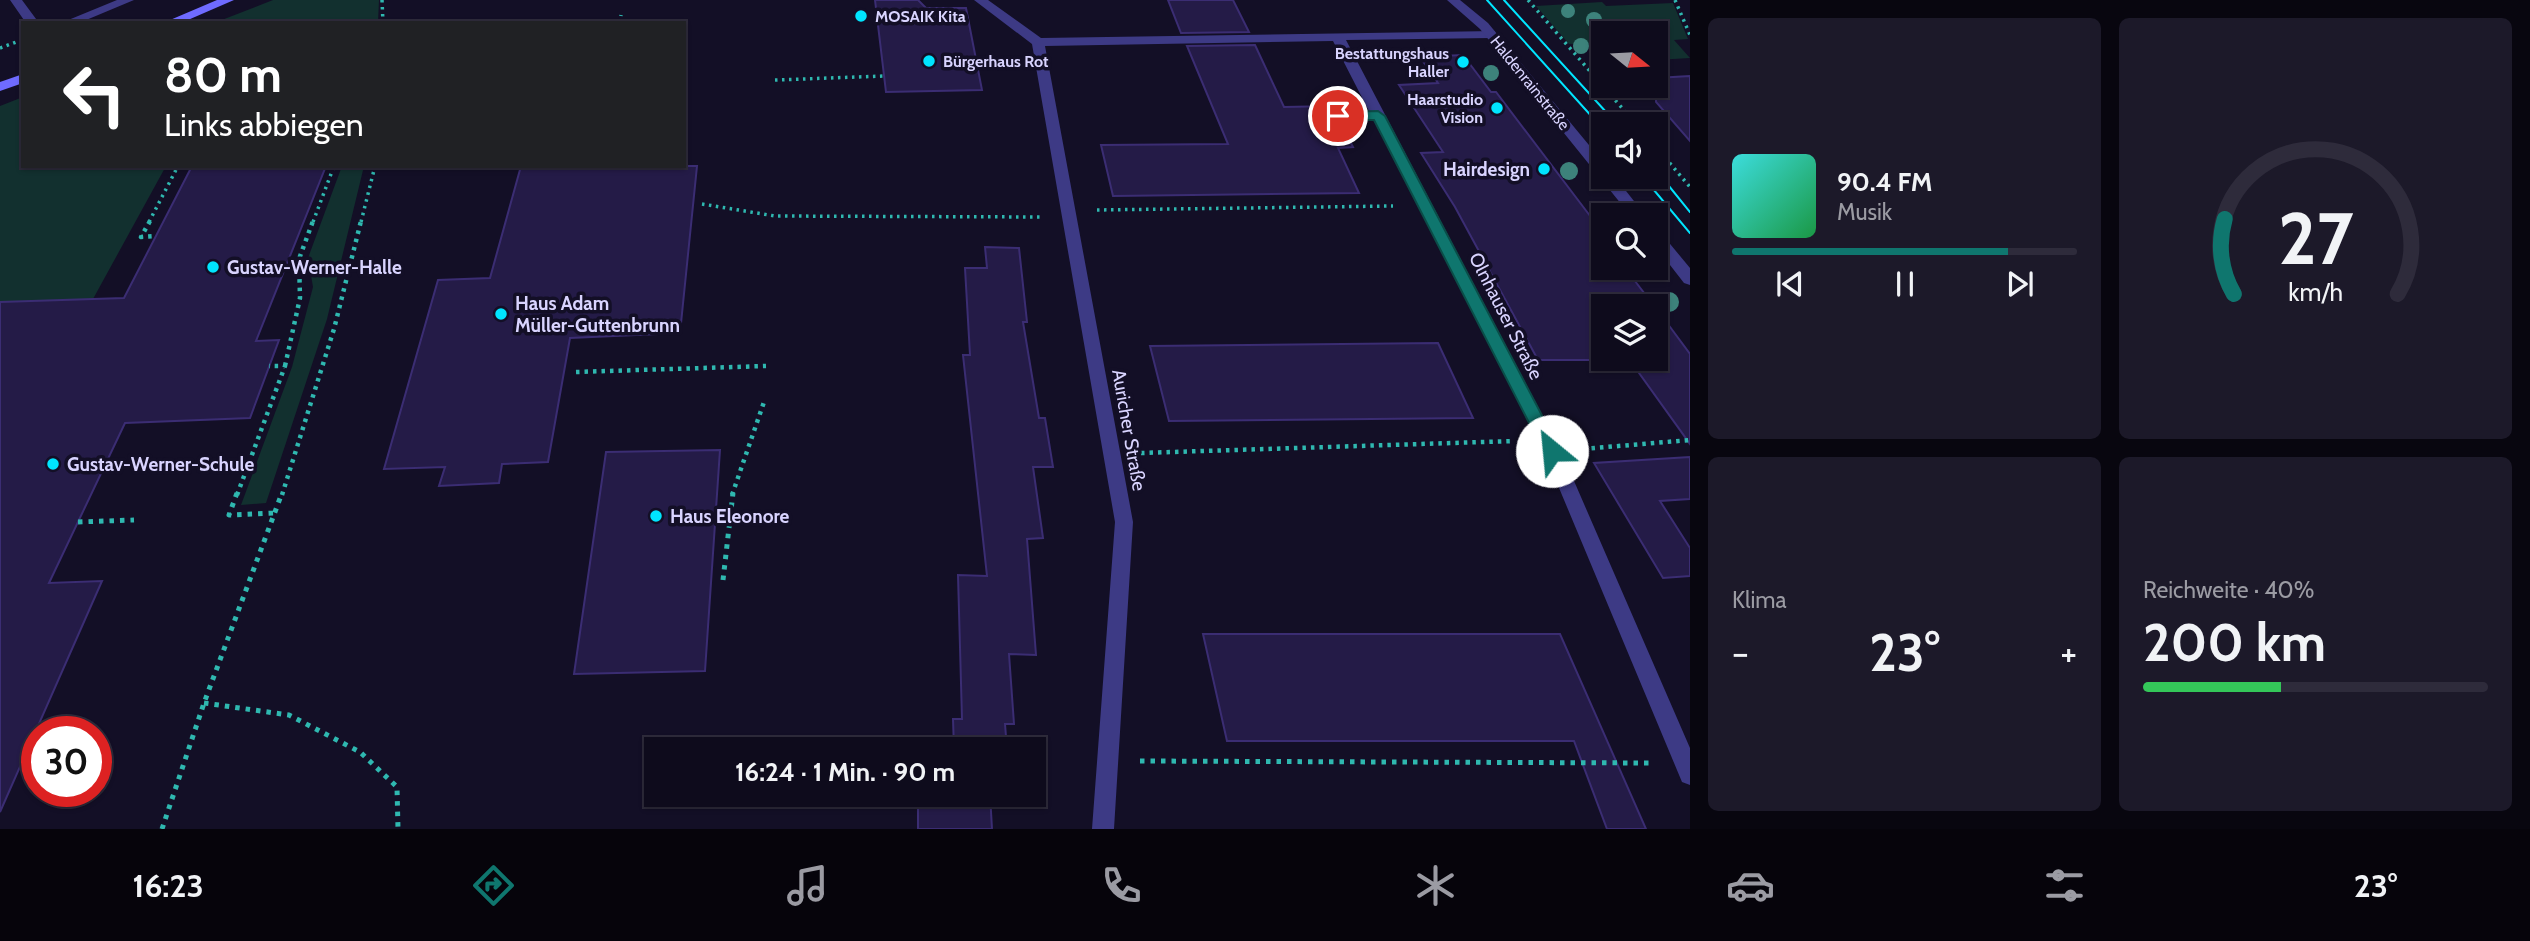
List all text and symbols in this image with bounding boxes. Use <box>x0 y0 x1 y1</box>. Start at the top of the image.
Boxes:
place label: MOSAIK Kita <box>875 7 966 26</box>
marker: MOSAIK Kita <box>853 8 869 24</box>
north arrow <box>1591 21 1668 98</box>
map controls <box>1591 21 1668 371</box>
street label: Haldenrainstraße <box>1486 32 1574 134</box>
place label: Bestattungshaus Haller <box>1335 44 1450 81</box>
text: 80 m <box>164 45 282 104</box>
icon: left <box>49 49 140 140</box>
place label: Bürgerhaus Rot <box>943 52 1049 71</box>
marker: Bürgerhaus Rot <box>921 53 937 69</box>
marker: Bestattungshaus Haller <box>1455 54 1471 70</box>
pin <box>1308 86 1368 146</box>
place label: Haarstudio Vision <box>1407 90 1483 127</box>
icon: arrive <box>1319 97 1357 135</box>
marker: Haarstudio Vision <box>1489 100 1505 116</box>
text: Links abbiegen <box>164 105 364 144</box>
button: sound <box>1591 112 1668 189</box>
place label: Hairdesign <box>1443 158 1530 181</box>
marker: Hairdesign <box>1536 161 1552 177</box>
text: 90.4 FM <box>1837 166 1932 198</box>
text: 27 <box>2278 195 2353 283</box>
text: Musik <box>1837 198 1892 226</box>
button: search <box>1591 203 1668 280</box>
street label: Olnhauser Straße <box>1464 249 1548 384</box>
place label: Gustav-Werner-Halle <box>227 256 402 279</box>
marker: Gustav-Werner-Halle <box>205 259 221 275</box>
icon: previous <box>1771 265 1809 303</box>
icon: pause <box>1886 265 1924 303</box>
icon: next <box>2001 265 2039 303</box>
text: km/h <box>2288 277 2343 307</box>
place label: Haus Adam Müller-Guttenbrunn <box>515 292 680 337</box>
button: layers <box>1591 294 1668 371</box>
marker: Haus Adam Müller-Guttenbrunn <box>493 306 509 322</box>
street label: Auricher Straße <box>1107 367 1151 493</box>
position arrow <box>1515 414 1589 488</box>
place label: Gustav-Werner-Schule <box>67 453 254 476</box>
marker: Gustav-Werner-Schule <box>45 456 61 472</box>
place label: Haus Eleonore <box>670 505 790 528</box>
marker: Haus Eleonore <box>648 508 664 524</box>
text: Reichweite · 40% <box>2143 576 2314 604</box>
text: Klima <box>1732 586 1787 614</box>
text: 200 km <box>2143 611 2326 674</box>
text: 23° <box>1869 621 1940 684</box>
text: − <box>1732 629 1749 676</box>
text: + <box>2060 629 2077 676</box>
speed limit sign: 30 <box>21 716 112 807</box>
text: 16:24 · 1 Min. · 90 m <box>735 756 955 788</box>
icon: directions <box>469 861 518 910</box>
icon: music <box>783 861 832 910</box>
icon: phone <box>1097 861 1146 910</box>
icon: climate <box>1411 861 1460 910</box>
icon: car <box>1726 861 1775 910</box>
icon: filters <box>2040 861 2089 910</box>
text: 16:23 <box>133 866 204 905</box>
text: 23° <box>2354 866 2397 905</box>

